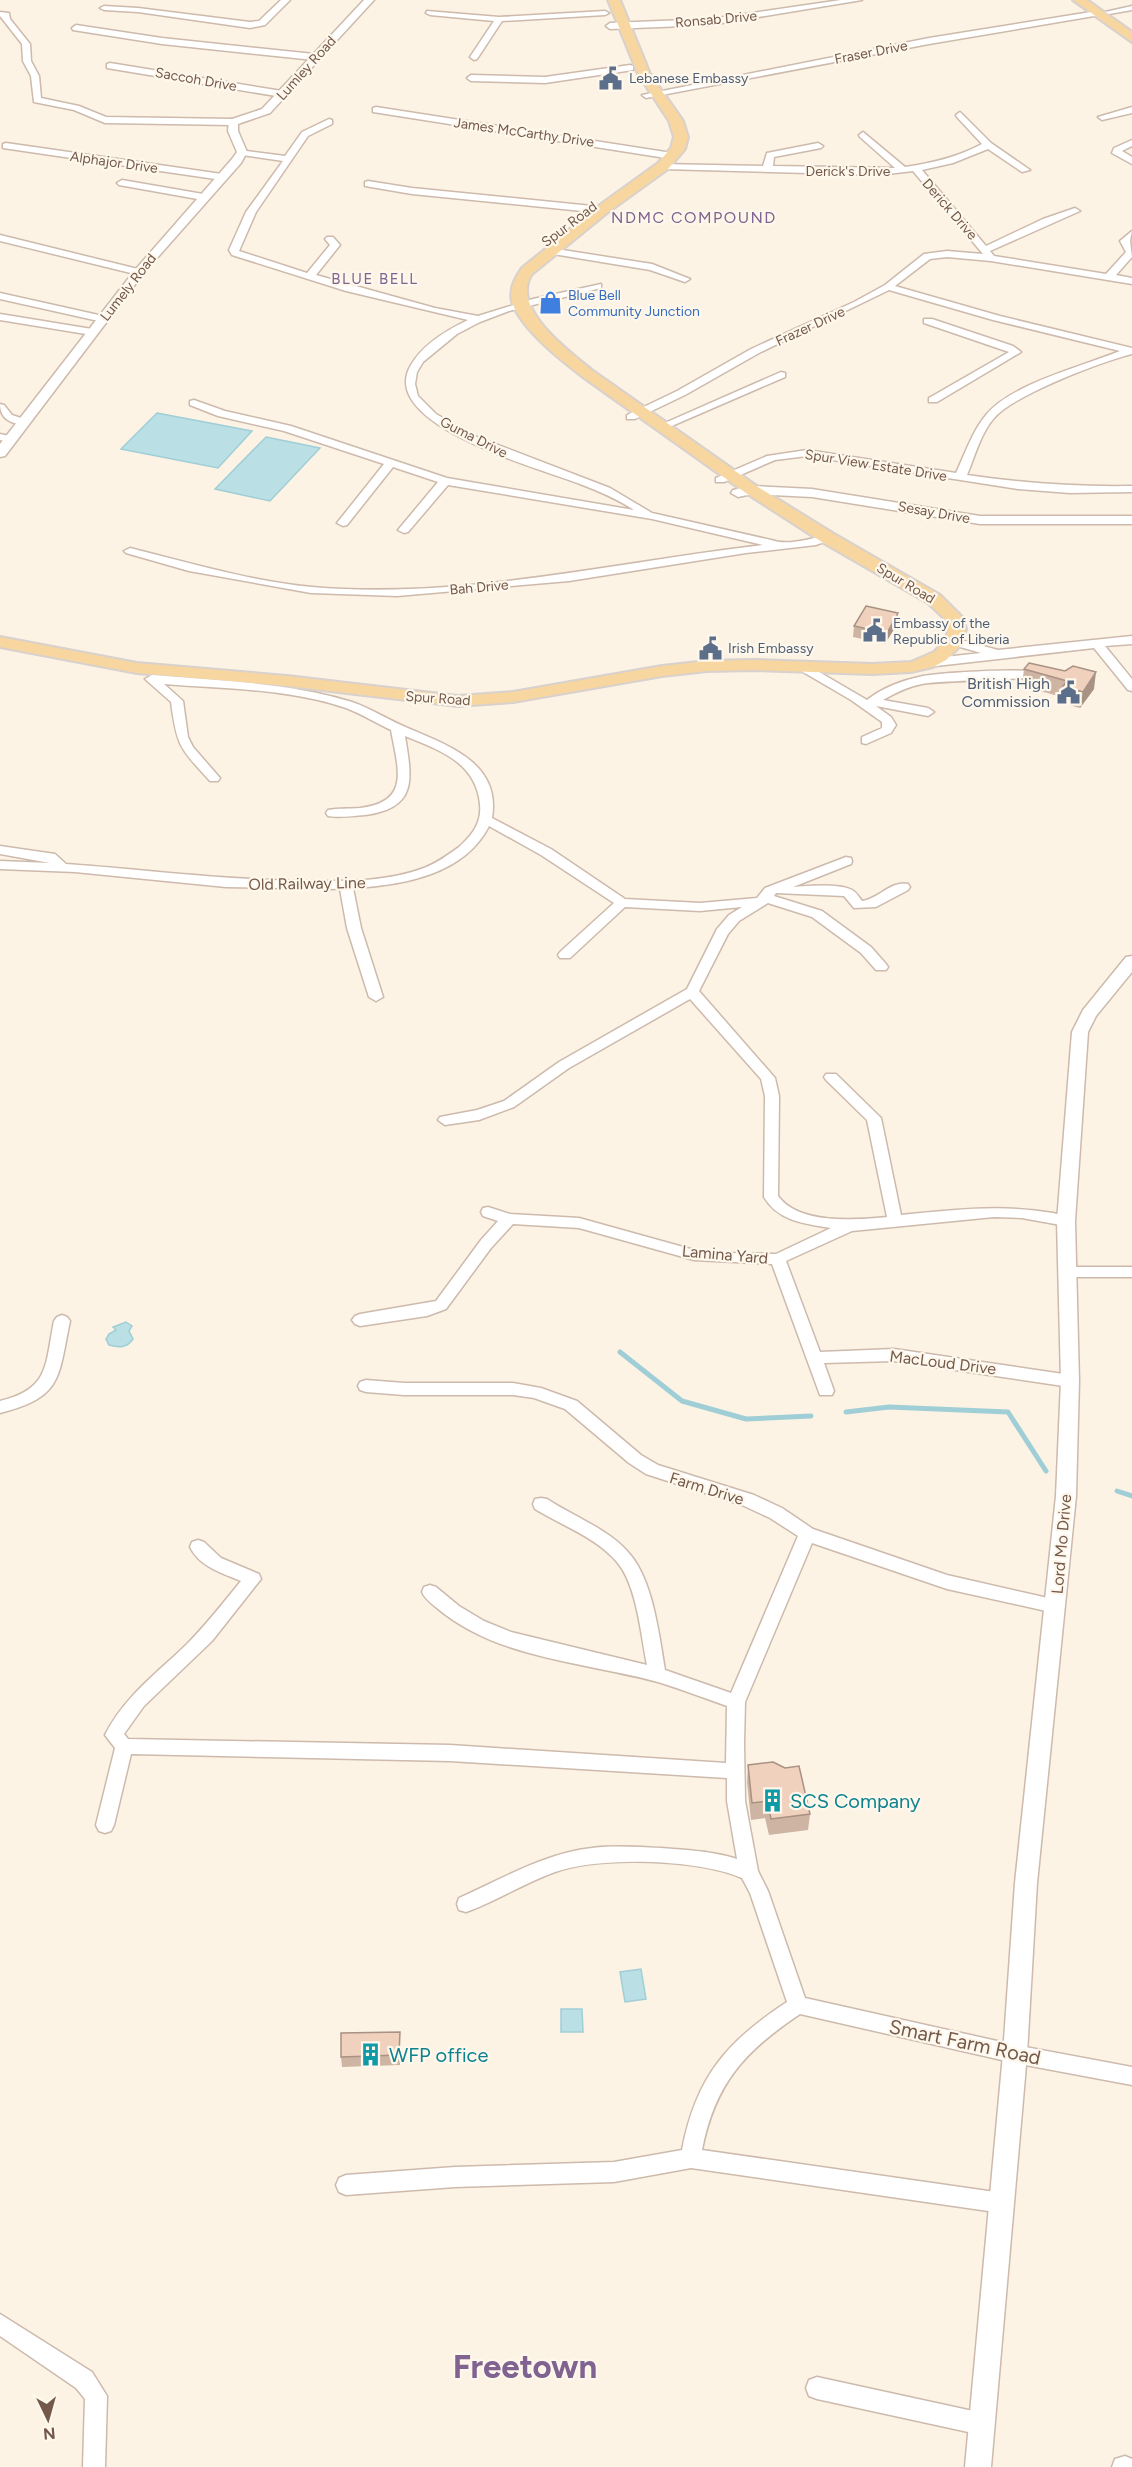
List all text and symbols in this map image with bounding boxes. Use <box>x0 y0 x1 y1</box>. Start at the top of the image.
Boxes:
street label: Ronsab Drive <box>674 7 758 32</box>
street label: Lumley Road <box>273 33 340 104</box>
street label: Fraser Drive <box>833 37 909 68</box>
street label: Saccoh Drive <box>154 64 238 95</box>
public building icon: Lebanese Embassy <box>598 65 624 91</box>
place label: Lebanese Embassy <box>629 70 749 87</box>
street label: James McCarthy Drive <box>453 114 596 151</box>
street label: Alphajor Drive <box>69 148 159 177</box>
street label: Derick's Drive <box>806 163 891 180</box>
street label: Derick Drive <box>918 175 981 244</box>
street label: Spur Road <box>538 198 600 251</box>
district label: NDMC COMPOUND <box>611 208 777 227</box>
street label: Lumely Road <box>97 250 160 324</box>
district label: BLUE BELL <box>331 270 419 288</box>
place label: Blue Bell Community Junction <box>568 287 700 320</box>
shop icon: Blue Bell Community Junction <box>537 290 563 316</box>
street label: Frazer Drive <box>773 303 848 350</box>
street label: Guma Drive <box>437 413 511 462</box>
street label: Spur View Estate Drive <box>804 446 949 485</box>
street label: Sesay Drive <box>896 498 972 527</box>
street label: Spur Road <box>873 559 938 607</box>
street label: Bah Drive <box>449 576 510 599</box>
place label: Embassy of the Republic of Liberia <box>893 615 1009 648</box>
public building icon: Embassy of the Republic of Liberia <box>862 618 888 644</box>
public building icon: Irish Embassy <box>697 635 723 661</box>
place label: Irish Embassy <box>728 640 814 657</box>
place label: British High Commission <box>961 674 1050 711</box>
public building icon: British High Commission <box>1055 679 1081 705</box>
street label: Spur Road <box>405 688 471 709</box>
street label: Old Railway Line <box>248 873 366 894</box>
street label: Lamina Yard <box>681 1241 769 1268</box>
street label: MacLoud Drive <box>889 1347 998 1378</box>
street label: Farm Drive <box>667 1468 747 1509</box>
street label: Lord Mo Drive <box>1048 1493 1075 1595</box>
building icon: SCS Company <box>759 1788 785 1814</box>
place label: SCS Company <box>790 1789 921 1813</box>
street label: Smart Farm Road <box>887 2014 1043 2070</box>
building icon: WFP office <box>358 2042 384 2068</box>
place label: WFP office <box>389 2043 488 2067</box>
district label: Freetown <box>453 2347 597 2386</box>
north arrow <box>18 2389 78 2449</box>
text: N <box>42 2423 56 2443</box>

